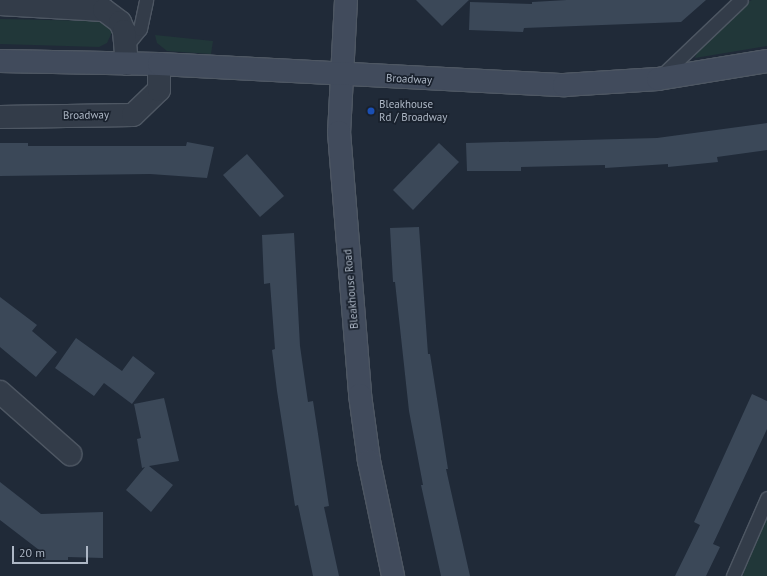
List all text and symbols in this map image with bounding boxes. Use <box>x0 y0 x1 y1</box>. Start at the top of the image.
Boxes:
street label: Broadway <box>386 71 432 87</box>
place label: Bleakhouse Rd / Broadway <box>379 98 447 124</box>
marker: Bleakhouse Rd / Broadway <box>366 106 376 116</box>
street label: Broadway <box>63 108 109 122</box>
street label: Bleakhouse Road <box>341 248 361 330</box>
scale bar <box>14 538 90 564</box>
text: 20 m <box>19 545 45 560</box>

